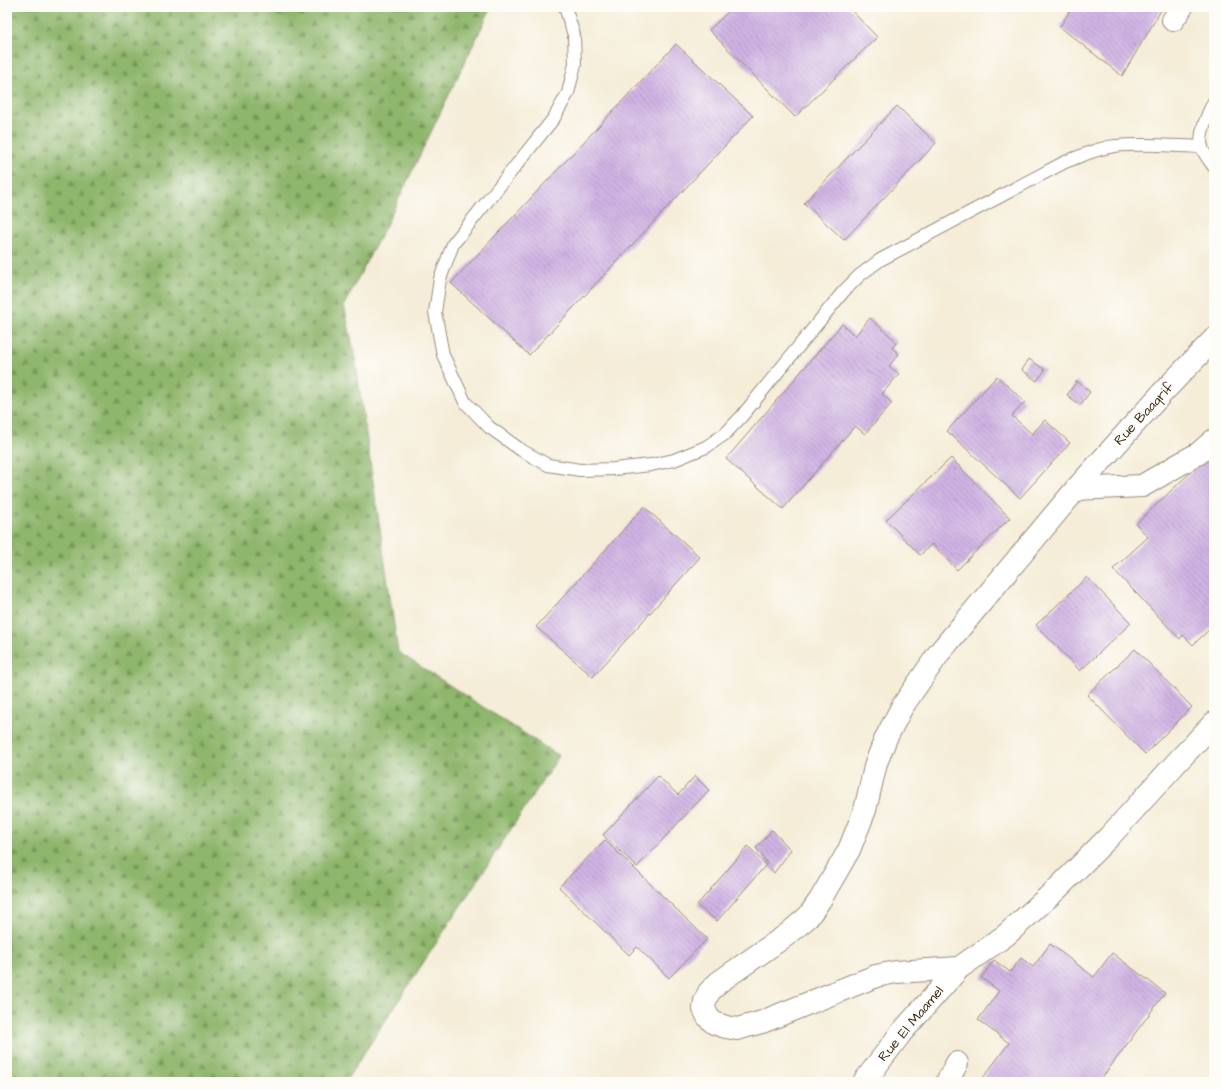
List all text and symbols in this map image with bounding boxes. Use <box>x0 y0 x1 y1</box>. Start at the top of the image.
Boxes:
street label: Rue Baaqrif <box>1109 377 1179 450</box>
street label: Rue El Maamel <box>873 982 949 1066</box>

